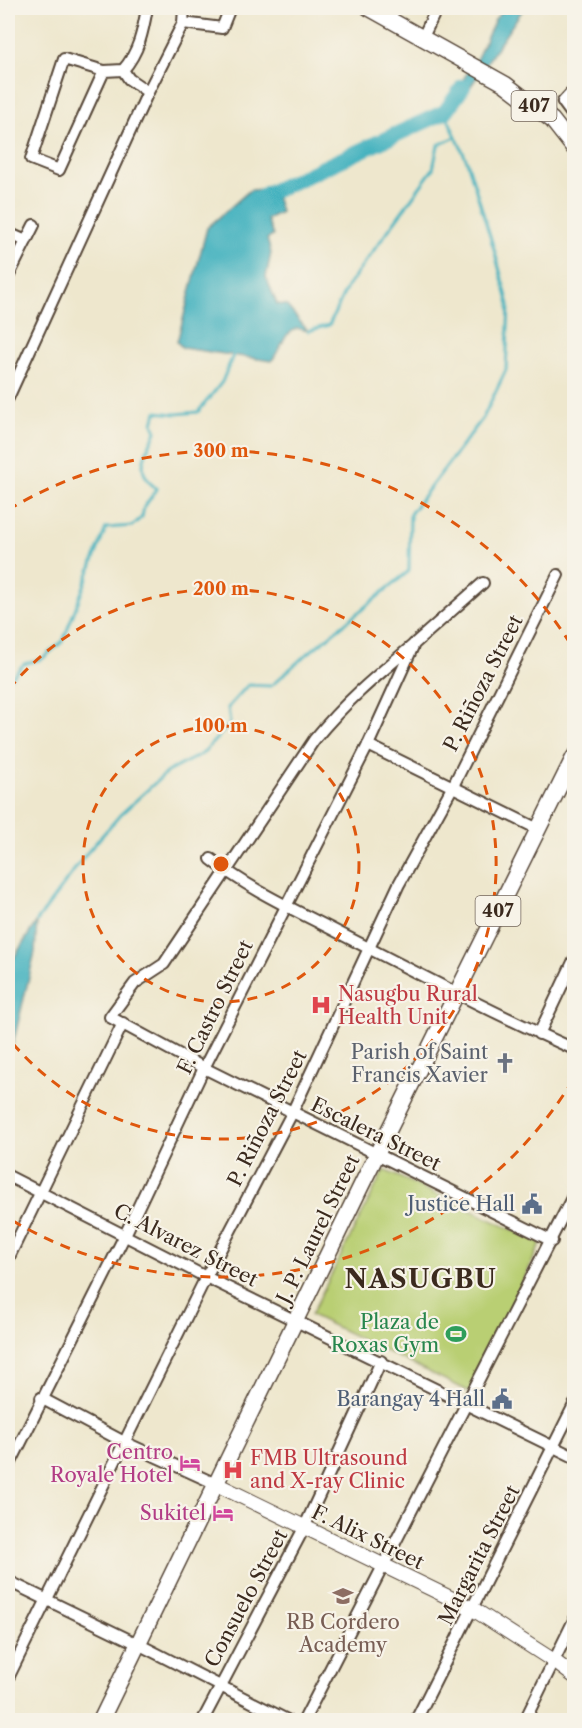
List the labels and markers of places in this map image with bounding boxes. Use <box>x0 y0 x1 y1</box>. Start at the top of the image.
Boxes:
centre of rings <box>211 854 231 874</box>
place label: Nasugbu Rural Health Unit <box>338 982 478 1029</box>
hospital icon: Nasugbu Rural Health Unit <box>309 993 333 1017</box>
place label: Parish of Saint Francis Xavier <box>351 1040 489 1087</box>
church icon: Parish of Saint Francis Xavier <box>493 1051 517 1075</box>
place label: Justice Hall <box>405 1192 515 1216</box>
public building icon: Justice Hall <box>520 1192 544 1216</box>
place label: Plaza de Roxas Gym <box>331 1310 439 1357</box>
sports icon: Plaza de Roxas Gym <box>444 1322 468 1346</box>
place label: Barangay 4 Hall <box>336 1387 485 1411</box>
public building icon: Barangay 4 Hall <box>490 1387 514 1411</box>
place label: Centro Royale Hotel <box>50 1440 173 1487</box>
place label: FMB Ultrasound and X-ray Clinic <box>250 1446 408 1493</box>
hotel icon: Centro Royale Hotel <box>178 1451 202 1475</box>
hospital icon: FMB Ultrasound and X-ray Clinic <box>221 1458 245 1482</box>
place label: Sukitel <box>140 1501 206 1525</box>
hotel icon: Sukitel <box>211 1501 235 1525</box>
school or university icon: RB Cordero Academy <box>331 1584 355 1608</box>
place label: RB Cordero Academy <box>286 1610 400 1657</box>

